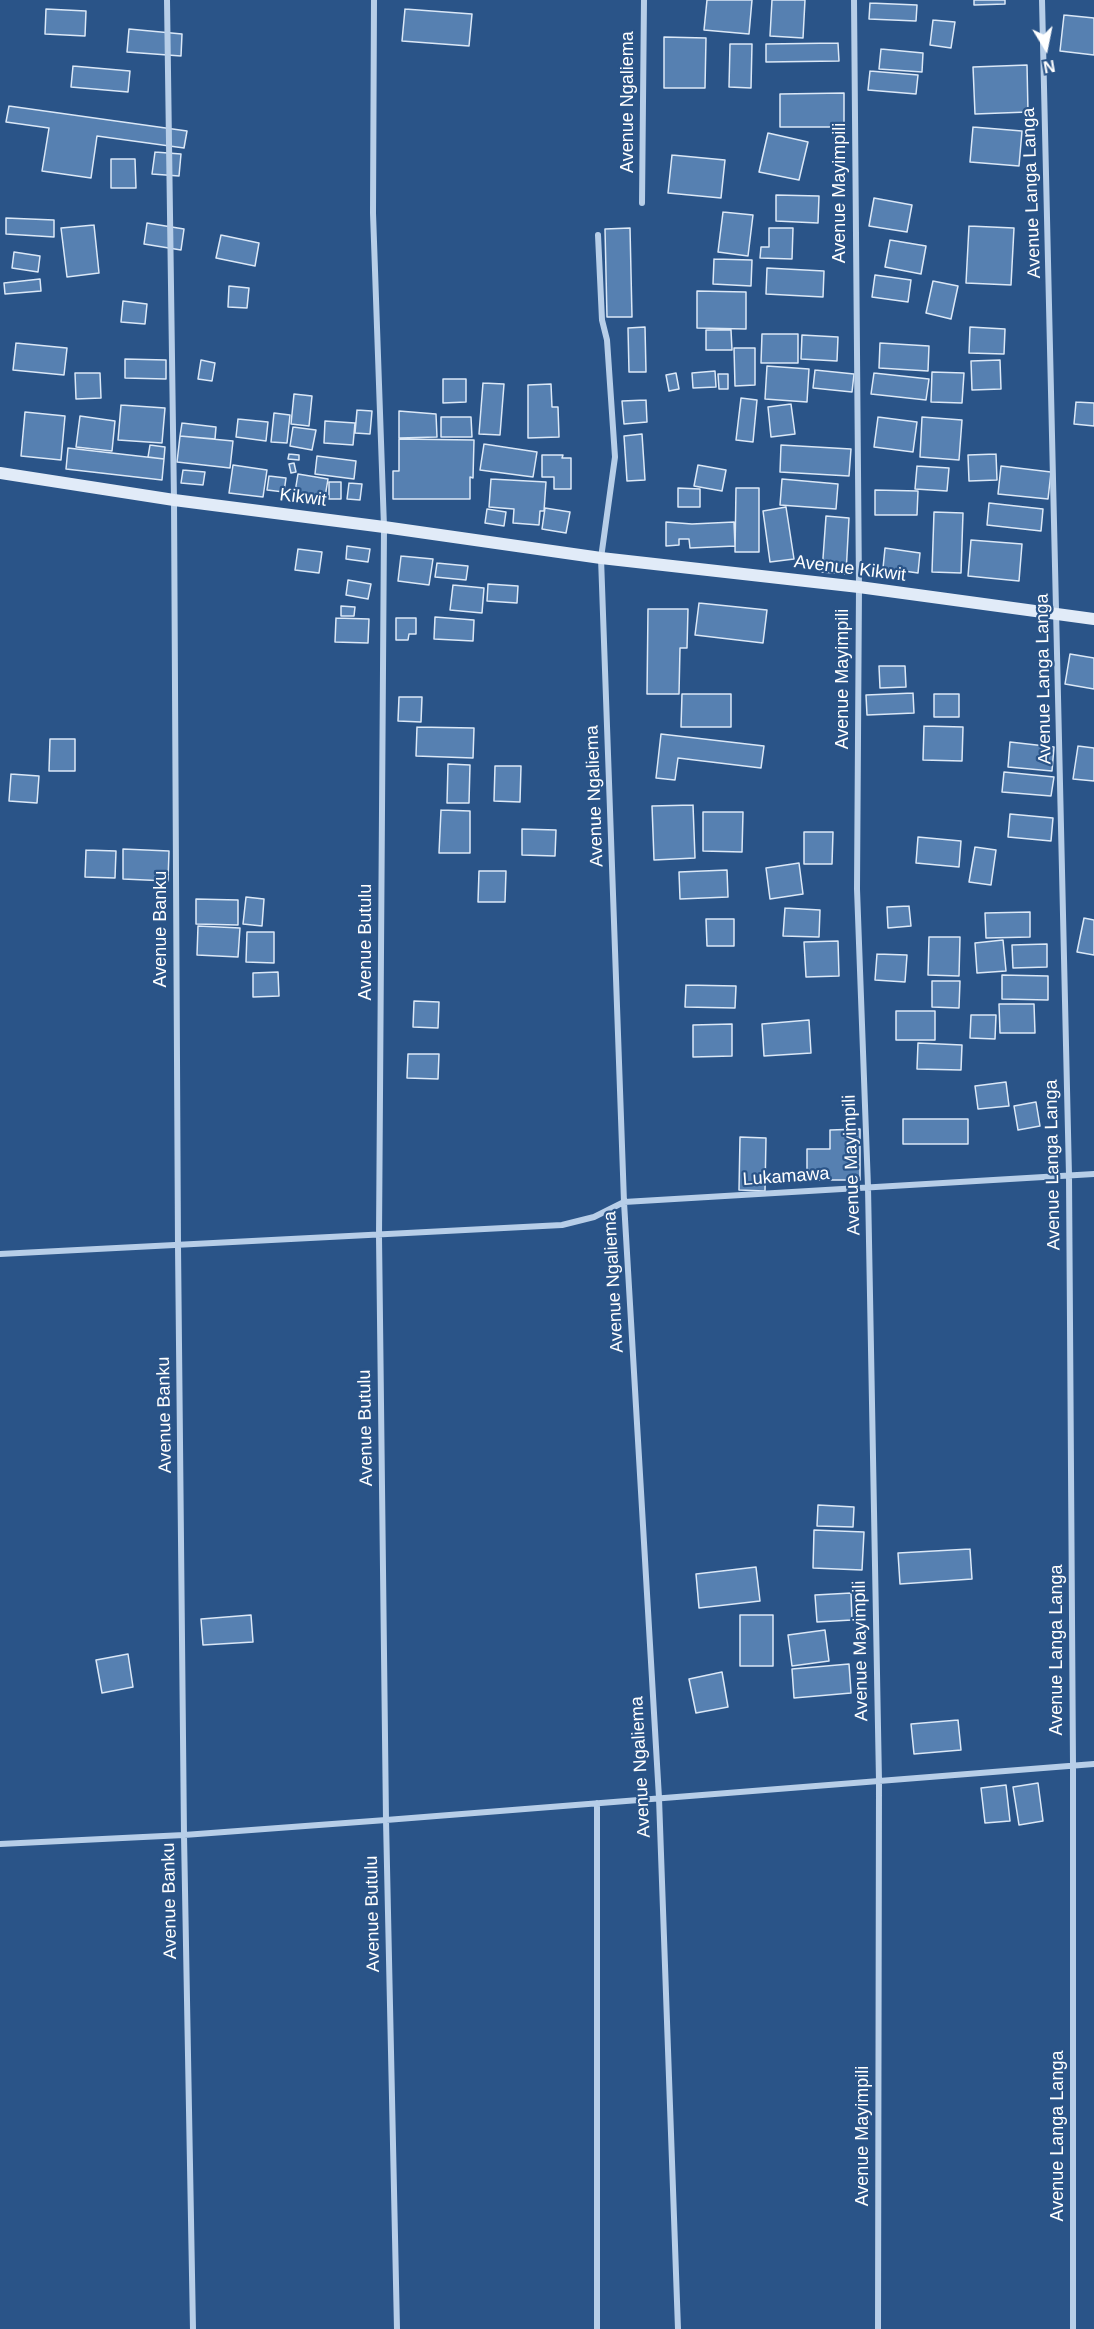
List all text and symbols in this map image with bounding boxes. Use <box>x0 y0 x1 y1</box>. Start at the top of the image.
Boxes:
north arrow <box>1016 18 1076 78</box>
street label: Avenue Ngaliema <box>617 31 639 173</box>
text: N <box>1042 57 1056 76</box>
street label: Avenue Langa Langa <box>1018 107 1046 279</box>
street label: Avenue Mayimpili <box>829 123 851 263</box>
street label: Kikwit <box>278 484 328 512</box>
street label: Avenue Kikwit <box>793 551 907 587</box>
street label: Avenue Langa Langa <box>1032 593 1056 765</box>
street label: Avenue Mayimpili <box>832 609 854 749</box>
street label: Avenue Ngaliema <box>582 725 608 867</box>
street label: Avenue Banku <box>150 871 172 987</box>
street label: Avenue Butulu <box>355 884 377 1000</box>
street label: Avenue Langa Langa <box>1041 1079 1065 1251</box>
street label: Avenue Mayimpili <box>839 1094 865 1236</box>
street label: Lukamawa <box>742 1163 830 1191</box>
street label: Avenue Ngaliema <box>600 1211 628 1353</box>
street label: Avenue Banku <box>153 1356 177 1474</box>
street label: Avenue Butulu <box>354 1369 378 1487</box>
street label: Avenue Langa Langa <box>1046 1565 1068 1735</box>
street label: Avenue Mayimpili <box>849 1580 873 1722</box>
street label: Avenue Ngaliema <box>627 1696 655 1838</box>
street label: Avenue Banku <box>158 1842 182 1960</box>
street label: Avenue Butulu <box>361 1855 385 1973</box>
street label: Avenue Langa Langa <box>1047 2051 1069 2221</box>
street label: Avenue Mayimpili <box>852 2066 874 2206</box>

